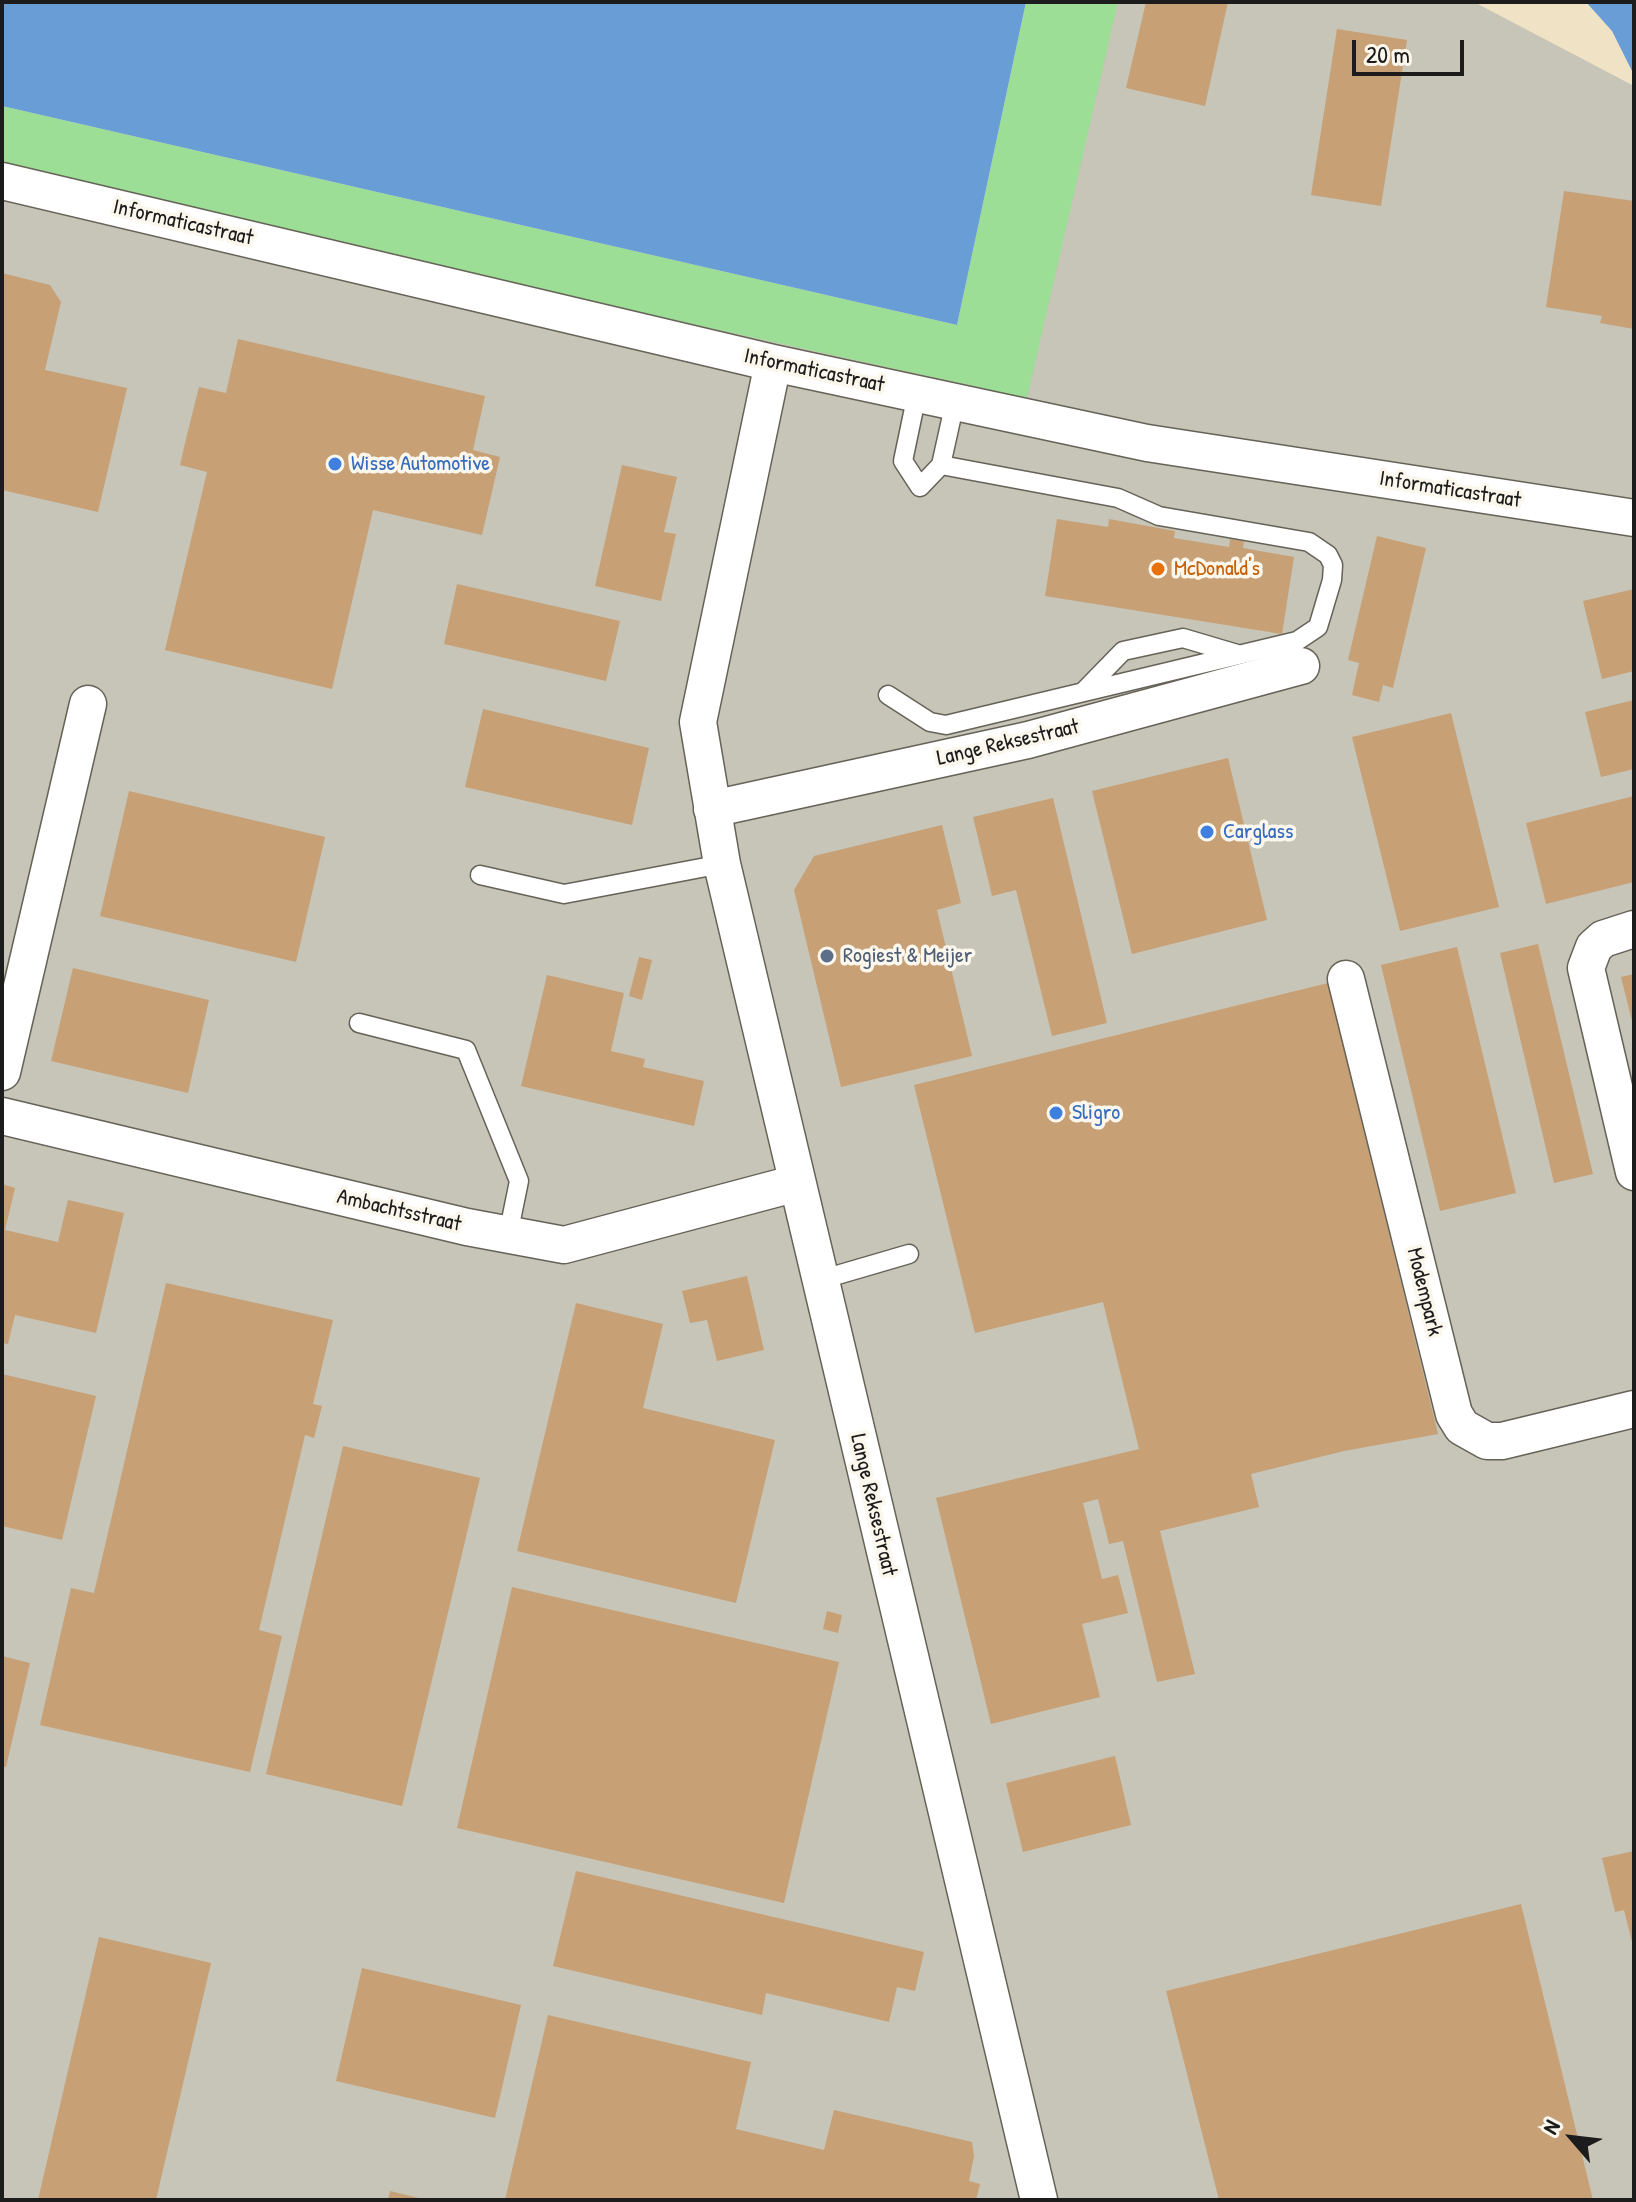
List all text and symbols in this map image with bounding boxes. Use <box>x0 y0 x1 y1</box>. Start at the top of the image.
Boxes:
scale bar <box>1356 24 1468 74</box>
text: 20 m <box>1366 38 1410 70</box>
street label: Informaticastraat <box>110 194 256 252</box>
street label: Informaticastraat <box>741 343 887 399</box>
place label: Wisse Automotive <box>351 451 490 477</box>
marker: Wisse Automotive <box>326 455 344 473</box>
street label: Informaticastraat <box>1377 466 1523 514</box>
place label: McDonald's <box>1174 556 1260 582</box>
marker: McDonald's <box>1149 560 1167 578</box>
street label: Lange Reksestraat <box>934 714 1082 772</box>
place label: Carglass <box>1223 819 1293 845</box>
marker: Carglass <box>1198 823 1216 841</box>
place label: Rogiest & Meijer <box>843 943 972 969</box>
marker: Rogiest & Meijer <box>818 947 836 965</box>
place label: Sligro <box>1072 1100 1120 1126</box>
marker: Sligro <box>1047 1104 1065 1122</box>
street label: Ambachtsstraat <box>334 1184 464 1238</box>
street label: Modempark <box>1400 1245 1448 1339</box>
street label: Lange Reksestraat <box>844 1431 902 1579</box>
north arrow <box>1532 2098 1612 2178</box>
text: N <box>1535 2115 1567 2139</box>

